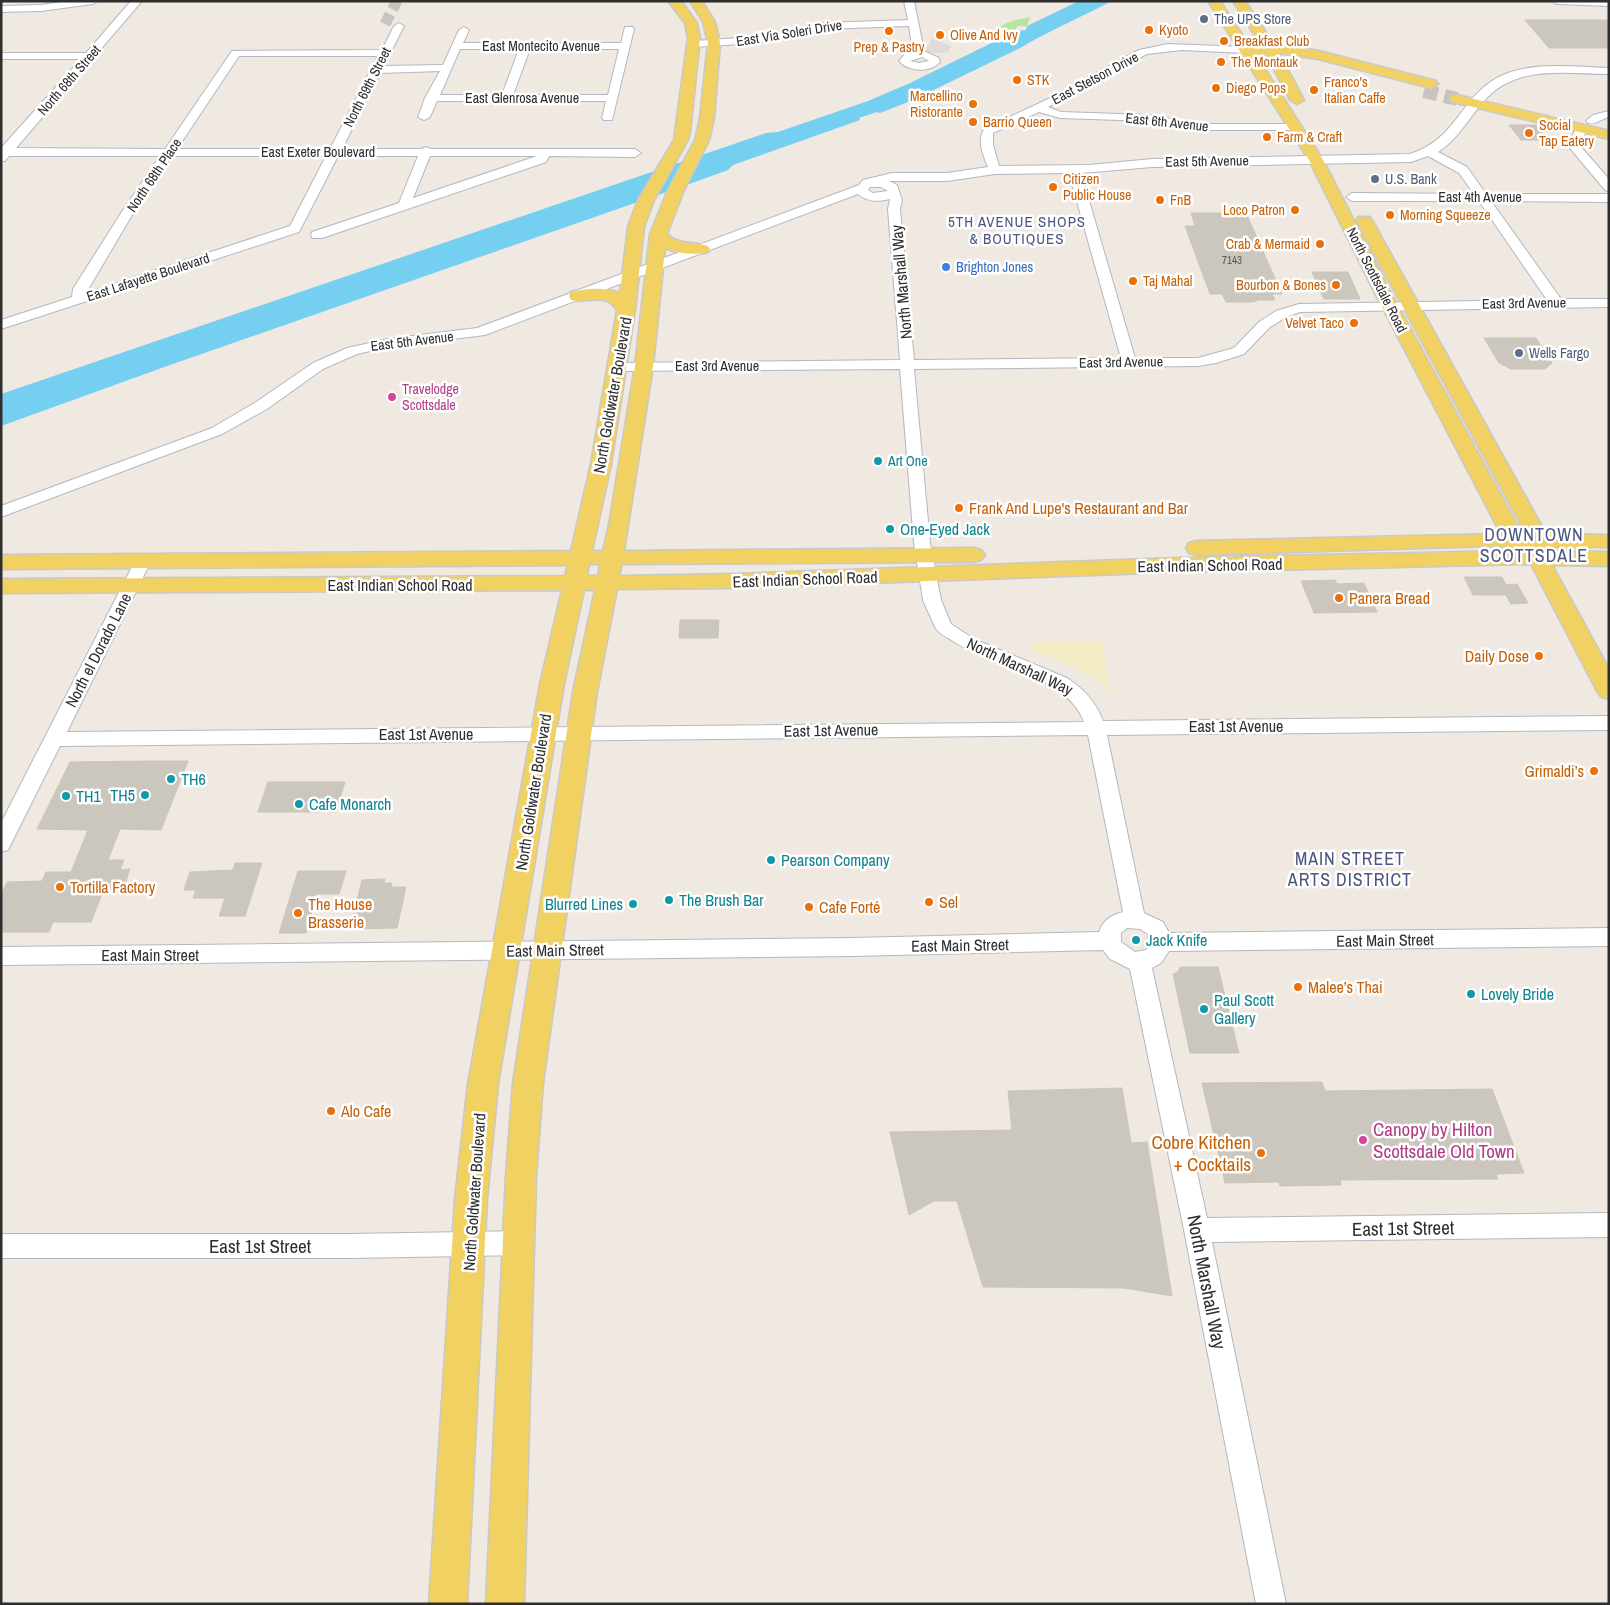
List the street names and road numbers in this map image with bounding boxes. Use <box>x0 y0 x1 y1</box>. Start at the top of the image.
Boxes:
street label: East Via Soleri Drive <box>735 16 843 50</box>
street label: East Montecito Avenue <box>482 37 600 55</box>
street label: North 68th Street <box>34 41 104 119</box>
street label: North 69th Street <box>339 44 395 130</box>
street label: East Stetson Drive <box>1049 48 1141 108</box>
street label: East Glenrosa Avenue <box>465 89 579 107</box>
street label: East 6th Avenue <box>1125 109 1209 135</box>
street label: North 68th Place <box>123 135 185 215</box>
street label: East Exeter Boulevard <box>261 143 375 161</box>
street label: East 5th Avenue <box>1165 151 1249 171</box>
street label: East 4th Avenue <box>1438 188 1522 206</box>
street label: North Marshall Way <box>885 223 917 340</box>
street label: North Scottsdale Road <box>1343 224 1411 336</box>
street label: East Lafayette Boulevard <box>84 249 212 305</box>
street label: East 3rd Avenue <box>1482 293 1566 313</box>
street label: North Goldwater Boulevard <box>587 315 637 475</box>
street label: East 5th Avenue <box>369 327 455 355</box>
street label: East 3rd Avenue <box>1079 352 1163 372</box>
street label: East 3rd Avenue <box>675 357 759 375</box>
street label: East Indian School Road <box>1137 553 1283 577</box>
street label: East Indian School Road <box>732 565 878 593</box>
street label: East Indian School Road <box>327 574 473 596</box>
street label: North el Dorado Lane <box>60 589 136 711</box>
street label: North Marshall Way <box>963 632 1077 700</box>
street label: North Goldwater Boulevard <box>510 712 556 872</box>
street label: East 1st Avenue <box>1189 715 1283 737</box>
street label: East 1st Avenue <box>784 718 878 742</box>
street label: East 1st Avenue <box>379 723 473 745</box>
street label: East Main Street <box>1336 928 1434 952</box>
street label: East Main Street <box>911 933 1009 957</box>
street label: East Main Street <box>506 938 604 962</box>
street label: East Main Street <box>101 944 199 966</box>
street label: North Goldwater Boulevard <box>458 1112 490 1272</box>
street label: North Marshall Way <box>1181 1213 1233 1352</box>
street label: East 1st Street <box>1352 1214 1455 1242</box>
street label: East 1st Street <box>209 1233 312 1259</box>

